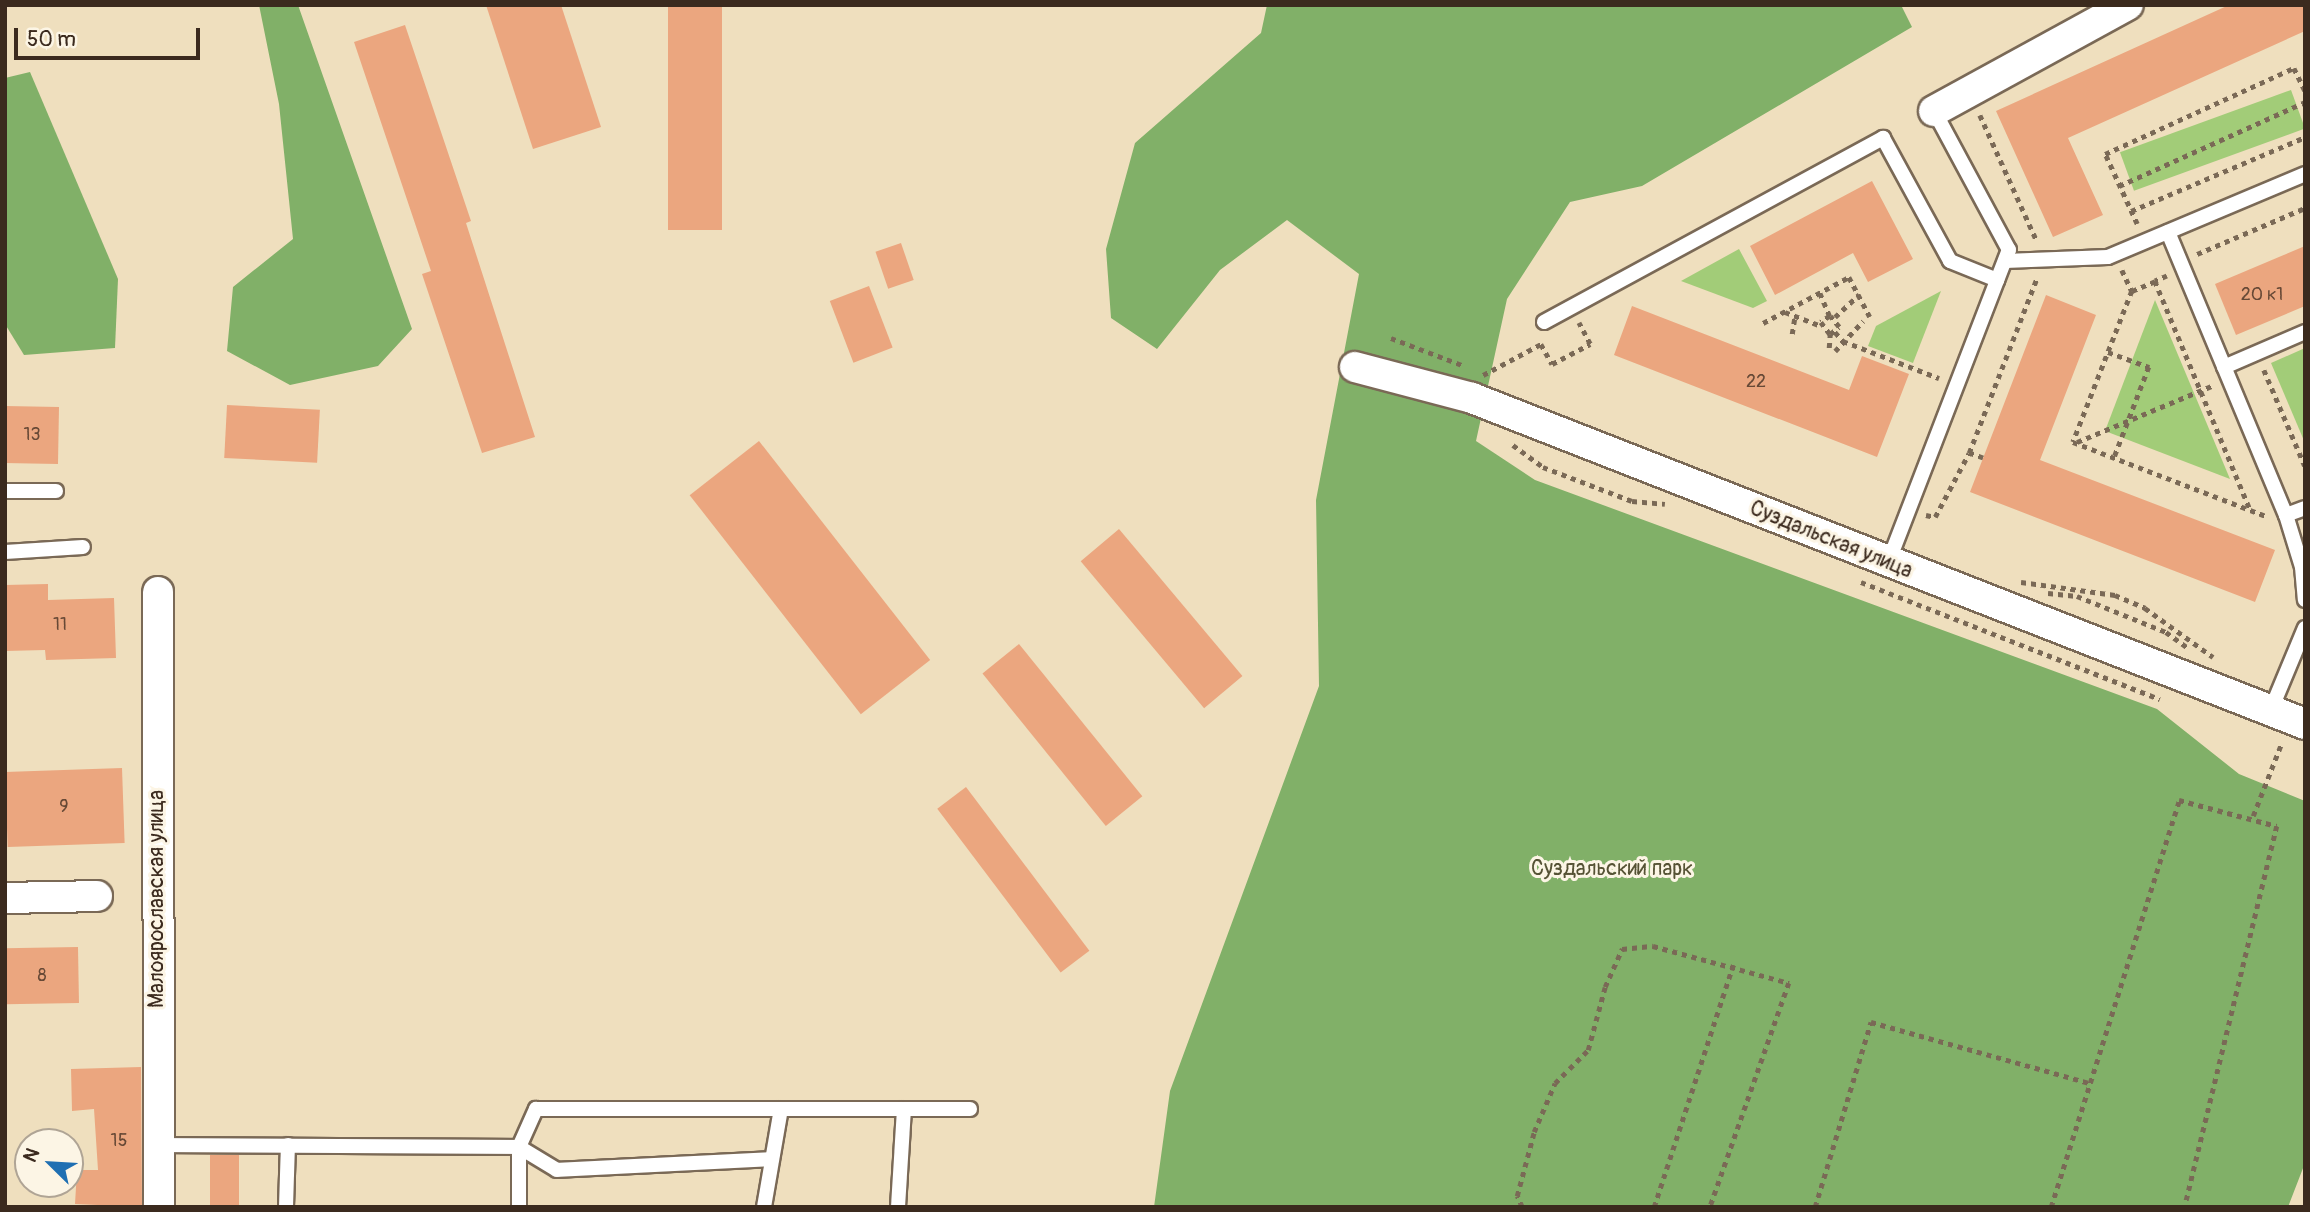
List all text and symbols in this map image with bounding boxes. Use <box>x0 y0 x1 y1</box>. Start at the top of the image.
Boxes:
scale bar <box>18 14 203 58</box>
text: 50 m <box>27 26 76 53</box>
house number: 20 к1 <box>2241 284 2283 306</box>
house number: 22 <box>1746 371 1766 393</box>
house number: 13 <box>23 424 41 446</box>
street label: Суздальская улица <box>1746 496 1916 584</box>
house number: 11 <box>53 614 67 636</box>
street label: Малоярославская улица <box>144 790 170 1008</box>
house number: 9 <box>59 796 69 818</box>
park label: Суздальский парк <box>1531 856 1693 882</box>
house number: 8 <box>37 965 47 987</box>
north arrow <box>14 1128 84 1198</box>
house number: 15 <box>111 1130 127 1152</box>
text: N <box>18 1145 45 1166</box>

